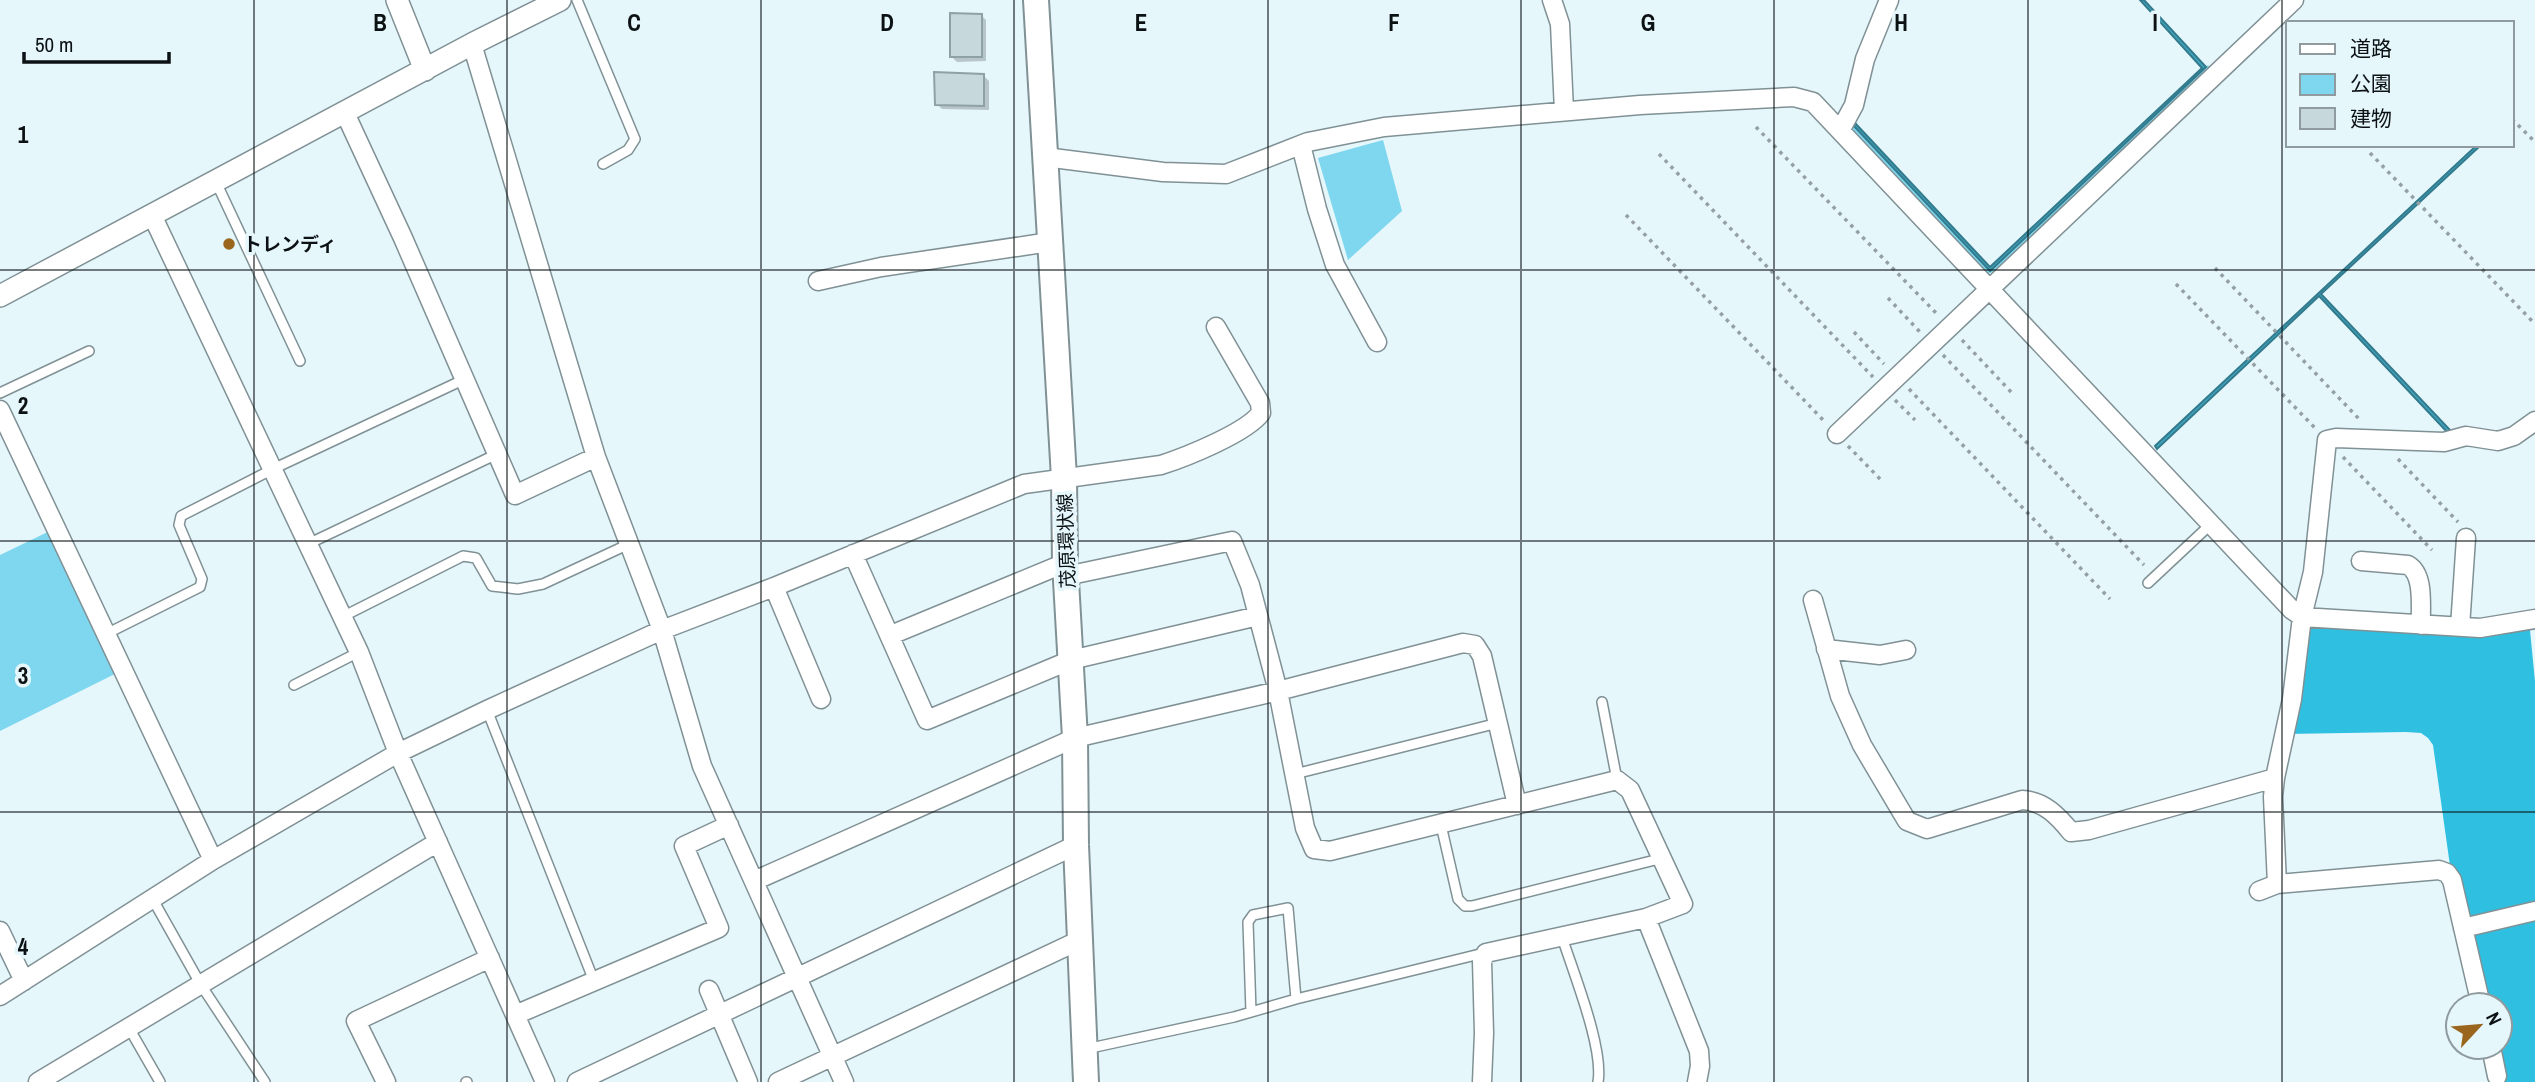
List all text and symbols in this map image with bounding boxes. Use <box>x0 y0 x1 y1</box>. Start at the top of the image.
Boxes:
text: B <box>373 7 387 38</box>
text: C <box>627 7 641 38</box>
text: D <box>880 7 894 38</box>
text: E <box>1135 7 1147 38</box>
text: F <box>1388 7 1400 38</box>
text: G <box>1641 7 1655 38</box>
text: H <box>1894 7 1908 38</box>
text: I <box>2152 7 2158 38</box>
scale bar <box>24 21 170 65</box>
legend <box>2286 21 2514 147</box>
text: 50 m <box>35 30 73 59</box>
text: 道路 <box>2350 34 2392 63</box>
text: 公園 <box>2350 69 2392 98</box>
text: 建物 <box>2350 104 2392 133</box>
text: 1 <box>18 119 29 150</box>
place label: トレンディ <box>243 231 337 257</box>
marker: トレンディ <box>221 236 237 252</box>
text: 2 <box>18 390 28 421</box>
street label: 茂原環状線 <box>1051 493 1081 589</box>
text: 3 <box>18 660 28 691</box>
text: 4 <box>18 931 29 962</box>
north arrow <box>2444 991 2514 1061</box>
text: N <box>2480 1008 2508 1029</box>

